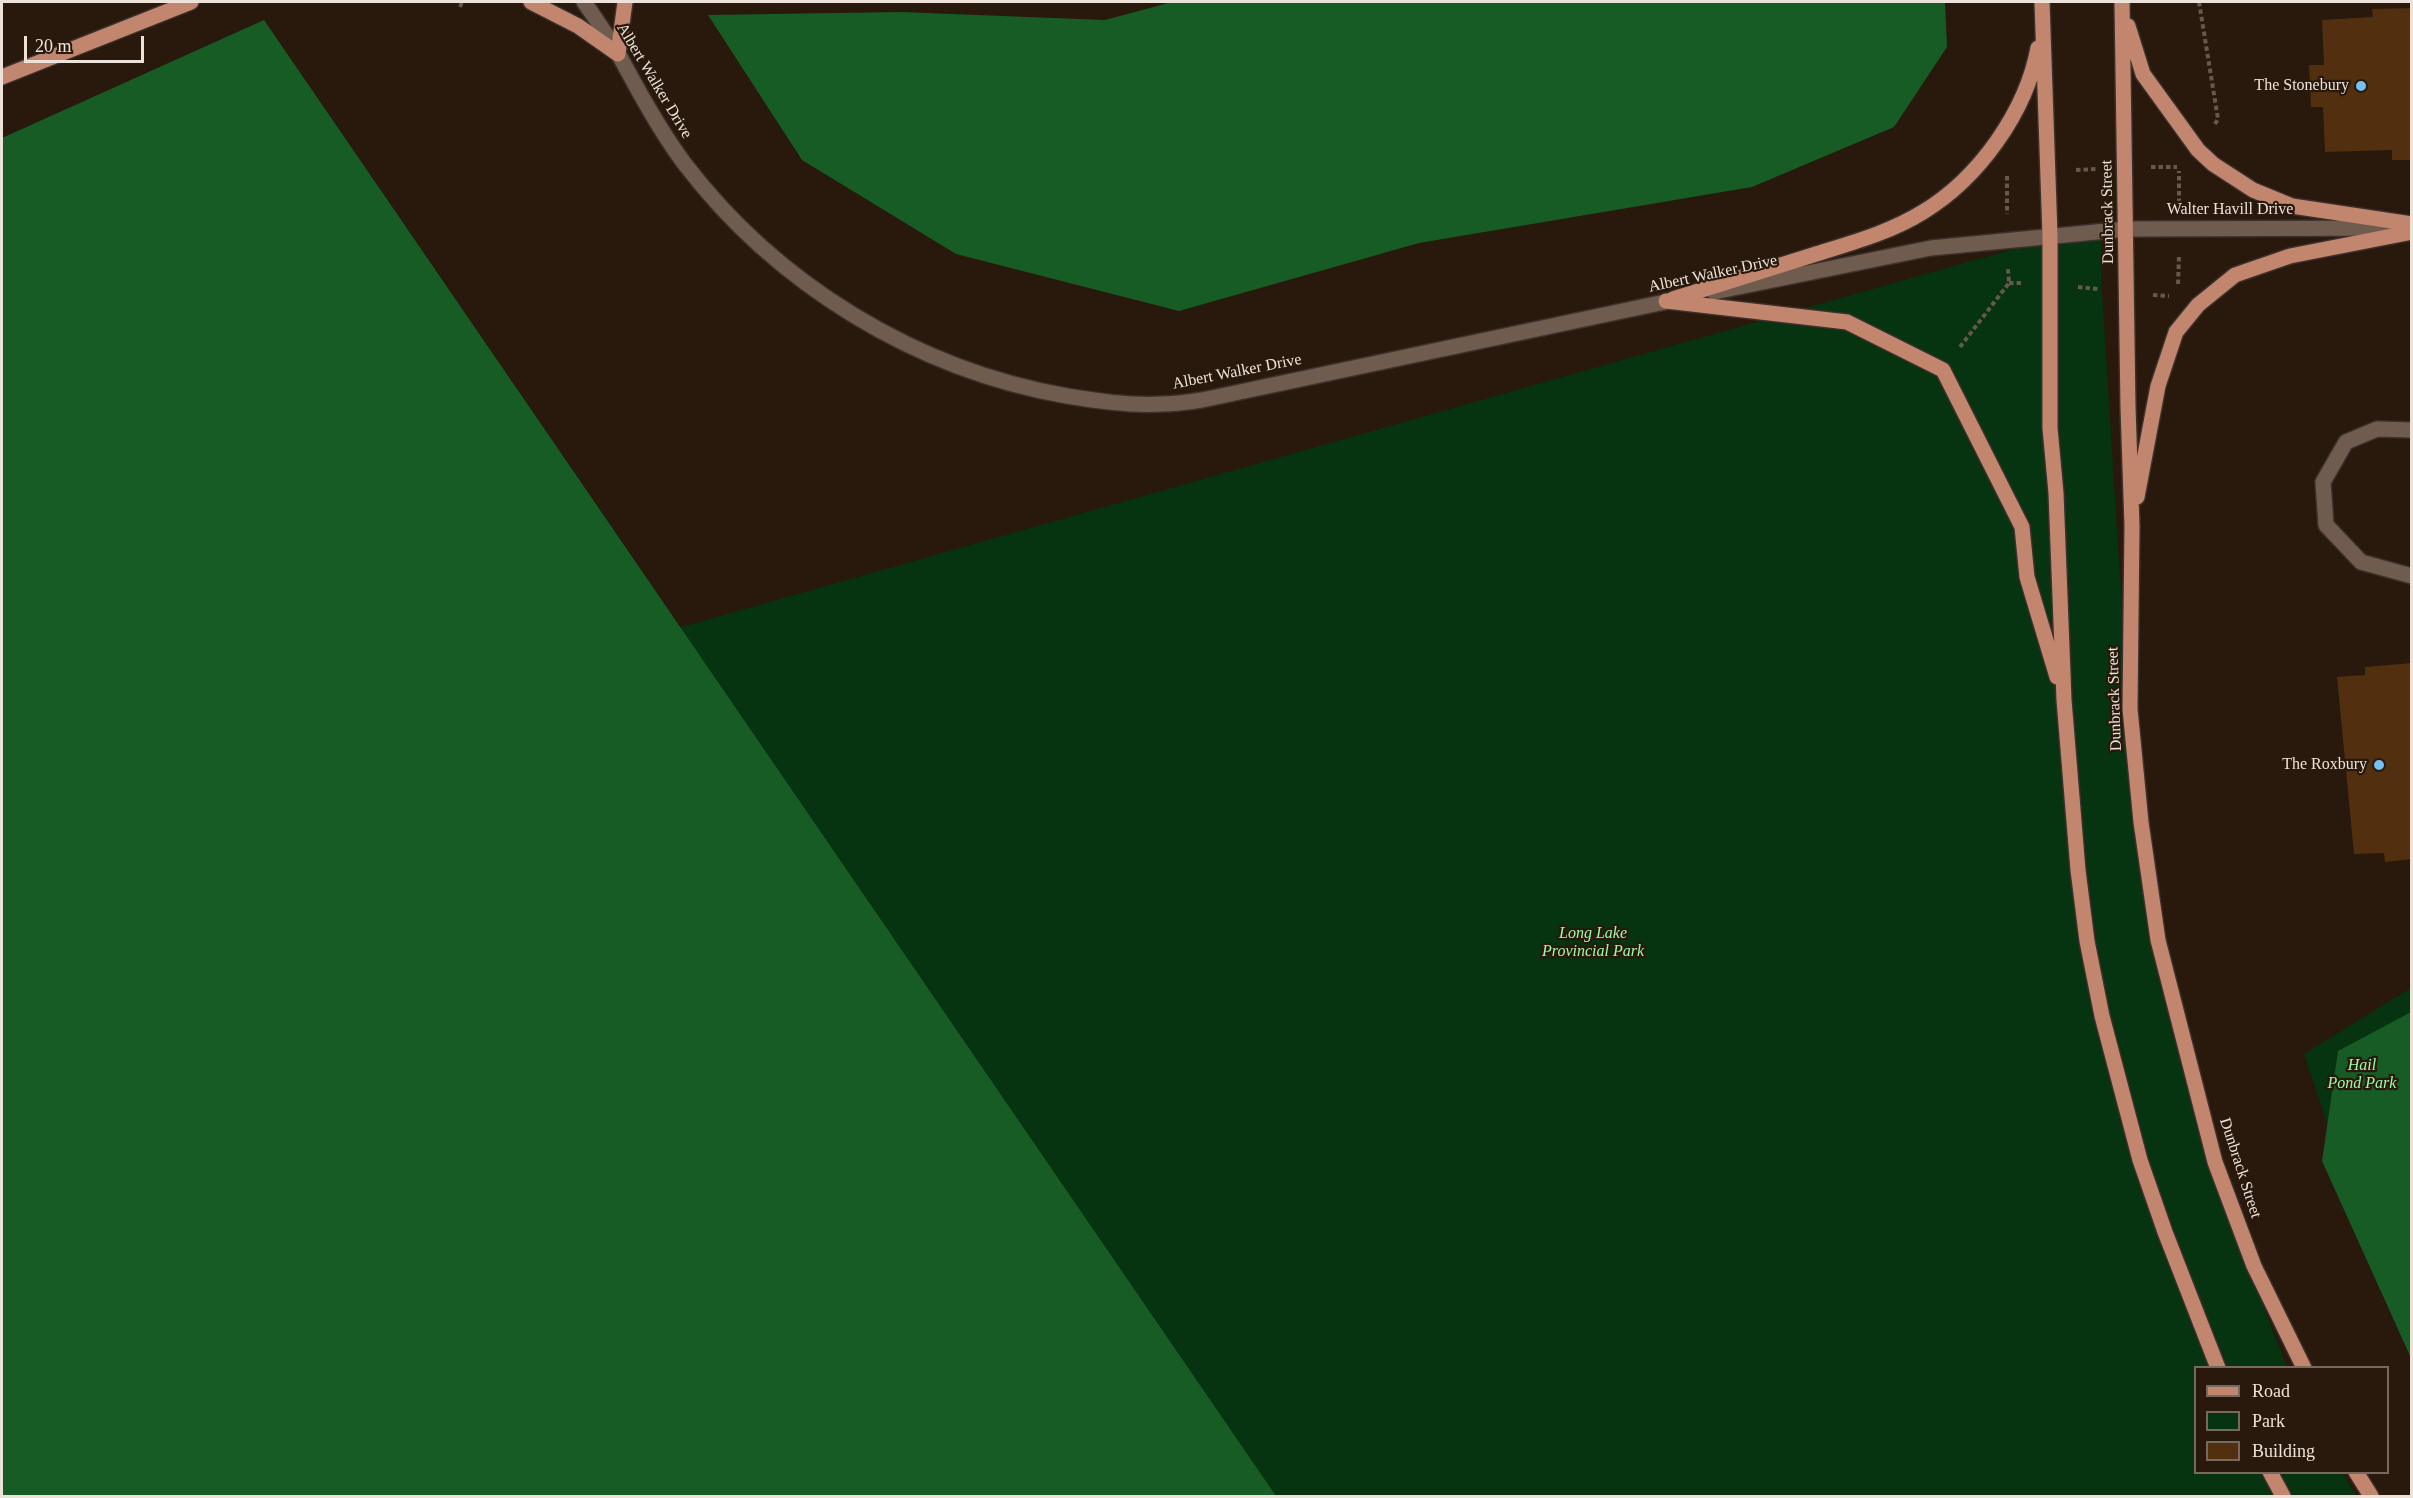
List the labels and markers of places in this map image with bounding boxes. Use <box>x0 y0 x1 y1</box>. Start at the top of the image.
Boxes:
place label: The Stonebury <box>2254 76 2349 96</box>
marker: The Stonebury <box>2354 79 2368 93</box>
place label: The Roxbury <box>2282 755 2367 775</box>
marker: The Roxbury <box>2372 758 2386 772</box>

